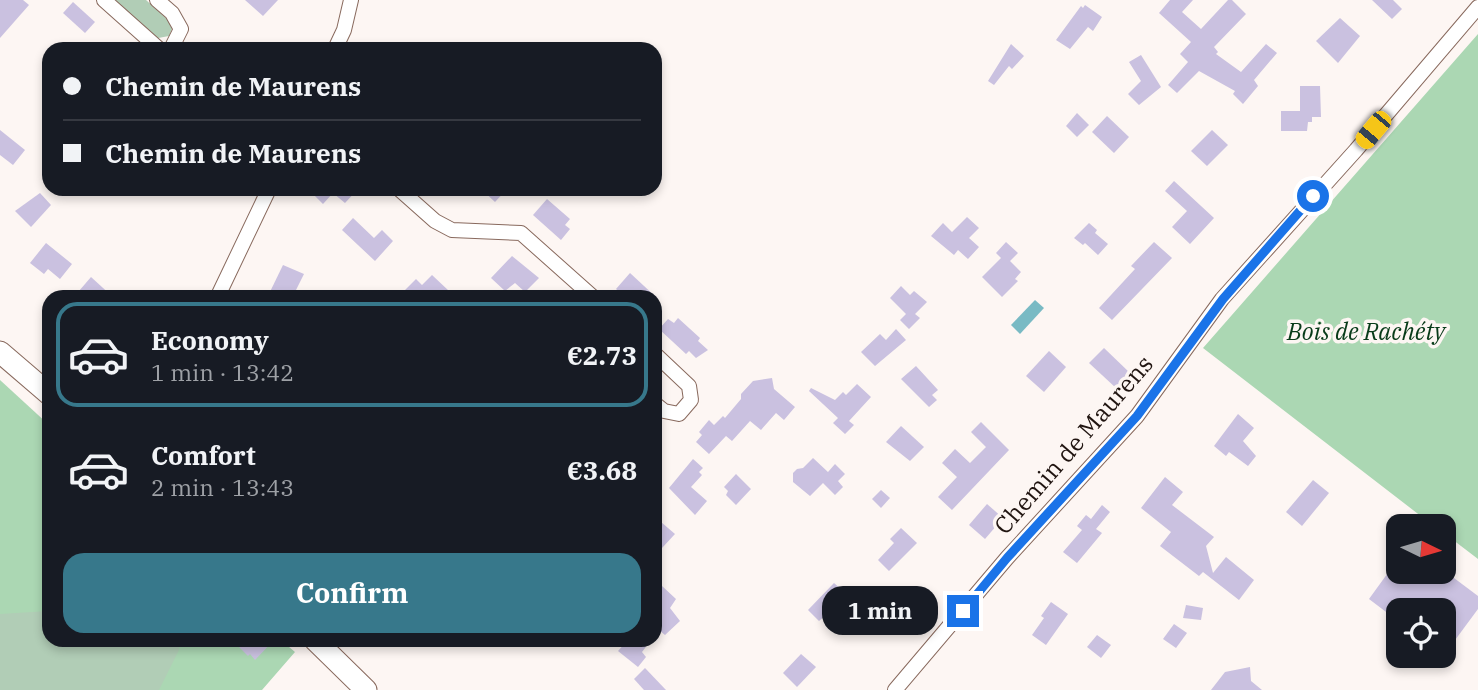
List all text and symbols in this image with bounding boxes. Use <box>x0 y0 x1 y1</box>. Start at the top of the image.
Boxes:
text: Chemin de Maurens <box>105 69 361 103</box>
car <box>1352 107 1395 153</box>
text: Chemin de Maurens <box>105 136 361 170</box>
route start <box>1297 180 1329 212</box>
park label: Bois de Rachéty <box>1286 315 1447 347</box>
icon: car <box>67 323 130 386</box>
text: Economy <box>151 323 269 357</box>
text: €2.73 <box>567 338 637 372</box>
street label: Chemin de Maurens <box>987 348 1160 541</box>
text: 1 min · 13:42 <box>151 357 294 387</box>
icon: car <box>67 438 130 501</box>
text: Comfort <box>151 438 256 472</box>
text: €3.68 <box>567 453 637 487</box>
text: 2 min · 13:43 <box>151 472 294 502</box>
north arrow <box>1386 514 1456 584</box>
map controls <box>1386 514 1456 668</box>
button: Confirm <box>63 553 641 633</box>
callout: 1 min <box>823 586 939 636</box>
text: 1 min <box>848 595 912 625</box>
route end <box>947 595 979 627</box>
button: locate <box>1386 598 1456 668</box>

